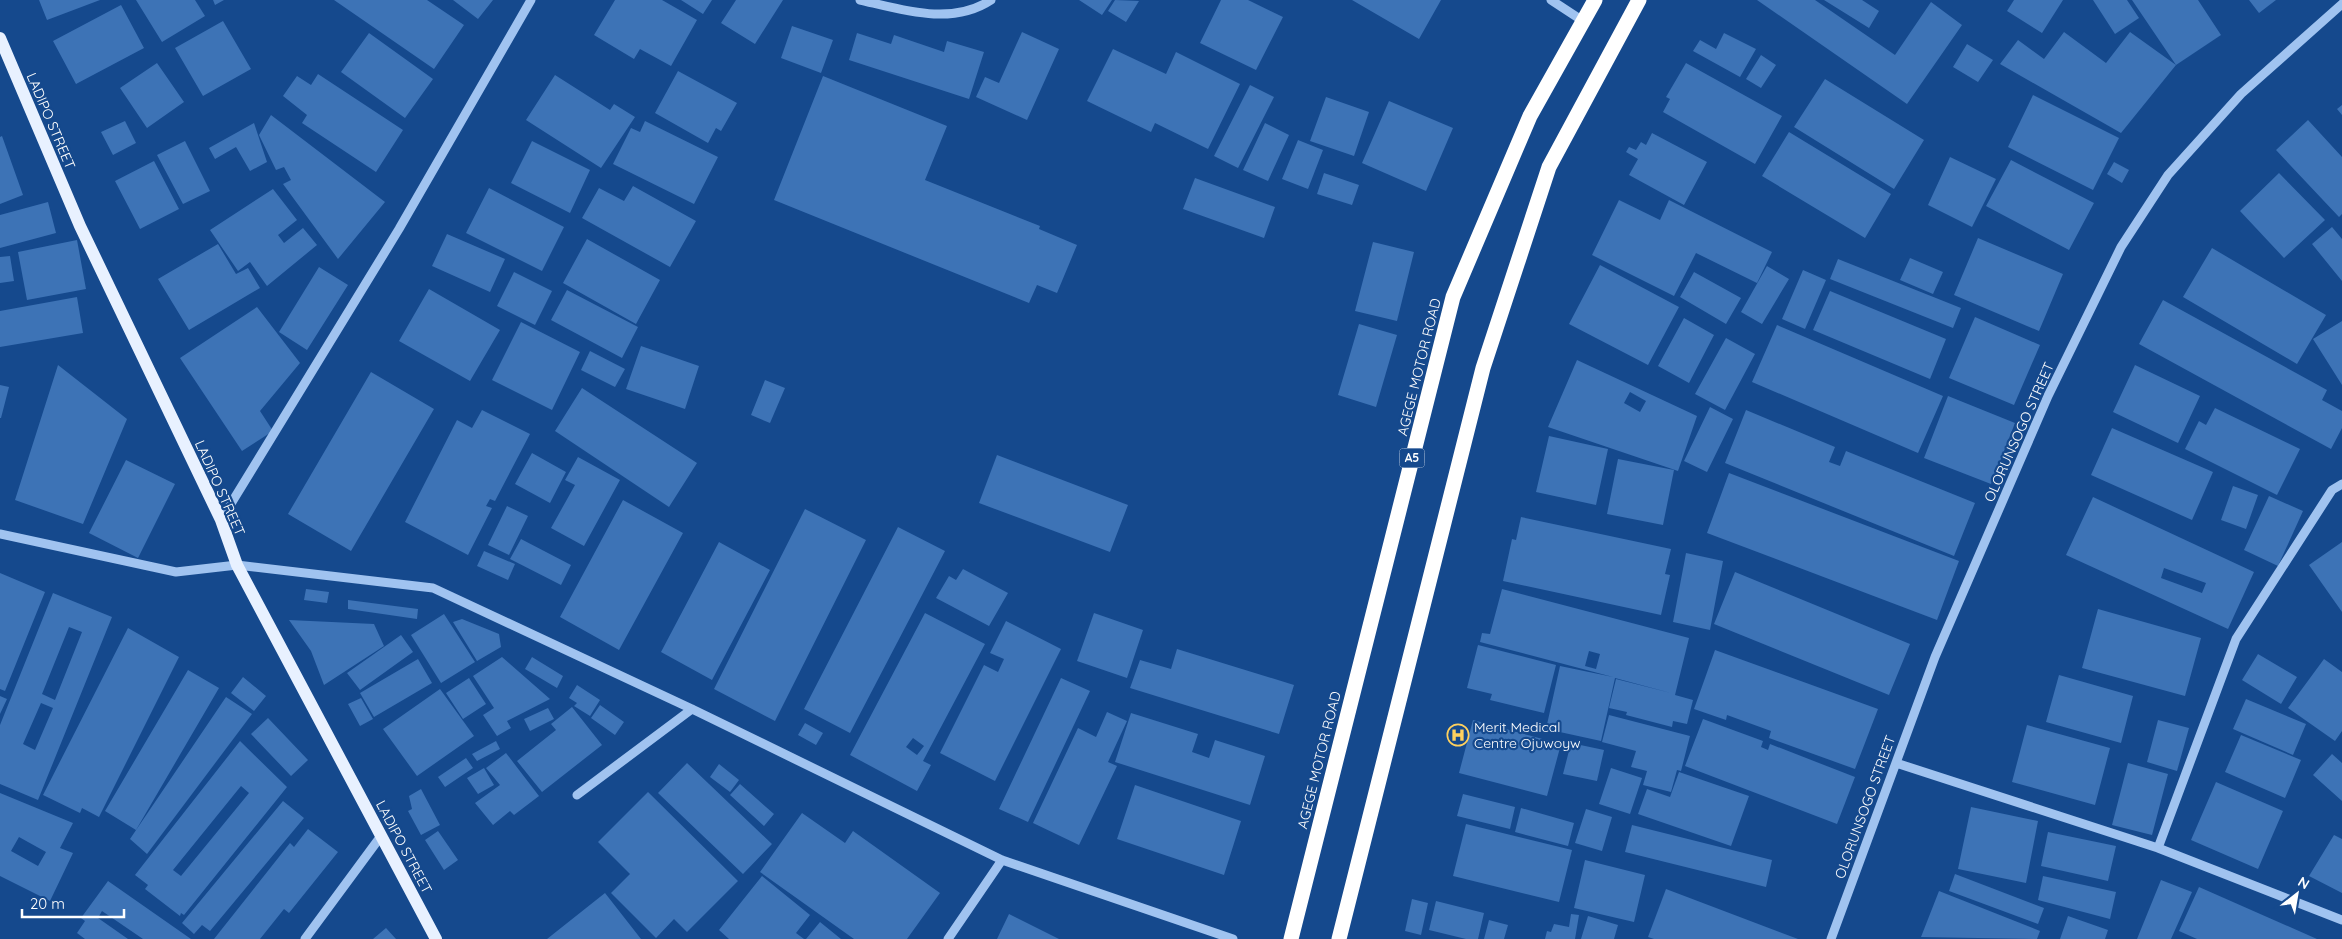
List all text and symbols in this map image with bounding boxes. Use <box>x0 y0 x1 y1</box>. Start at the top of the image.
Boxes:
street label: LADIPO STREET <box>23 70 79 172</box>
street label: AGEGE MOTOR ROAD <box>1393 296 1445 438</box>
street label: OLORUNSOGO STREET <box>1980 359 2058 505</box>
street label: LADIPO STREET <box>191 437 249 539</box>
road number: A5 <box>1400 448 1424 468</box>
street label: AGEGE MOTOR ROAD <box>1293 689 1345 831</box>
place label: Merit Medical Centre Ojuwoyw <box>1474 718 1581 752</box>
hospital icon: Merit Medical Centre Ojuwoyw <box>1446 723 1470 747</box>
street label: OLORUNSOGO STREET <box>1831 733 1899 881</box>
street label: LADIPO STREET <box>372 797 436 897</box>
north arrow <box>2272 869 2322 919</box>
text: N <box>2295 872 2313 893</box>
scale bar <box>22 886 125 918</box>
text: 20 m <box>30 894 65 913</box>

